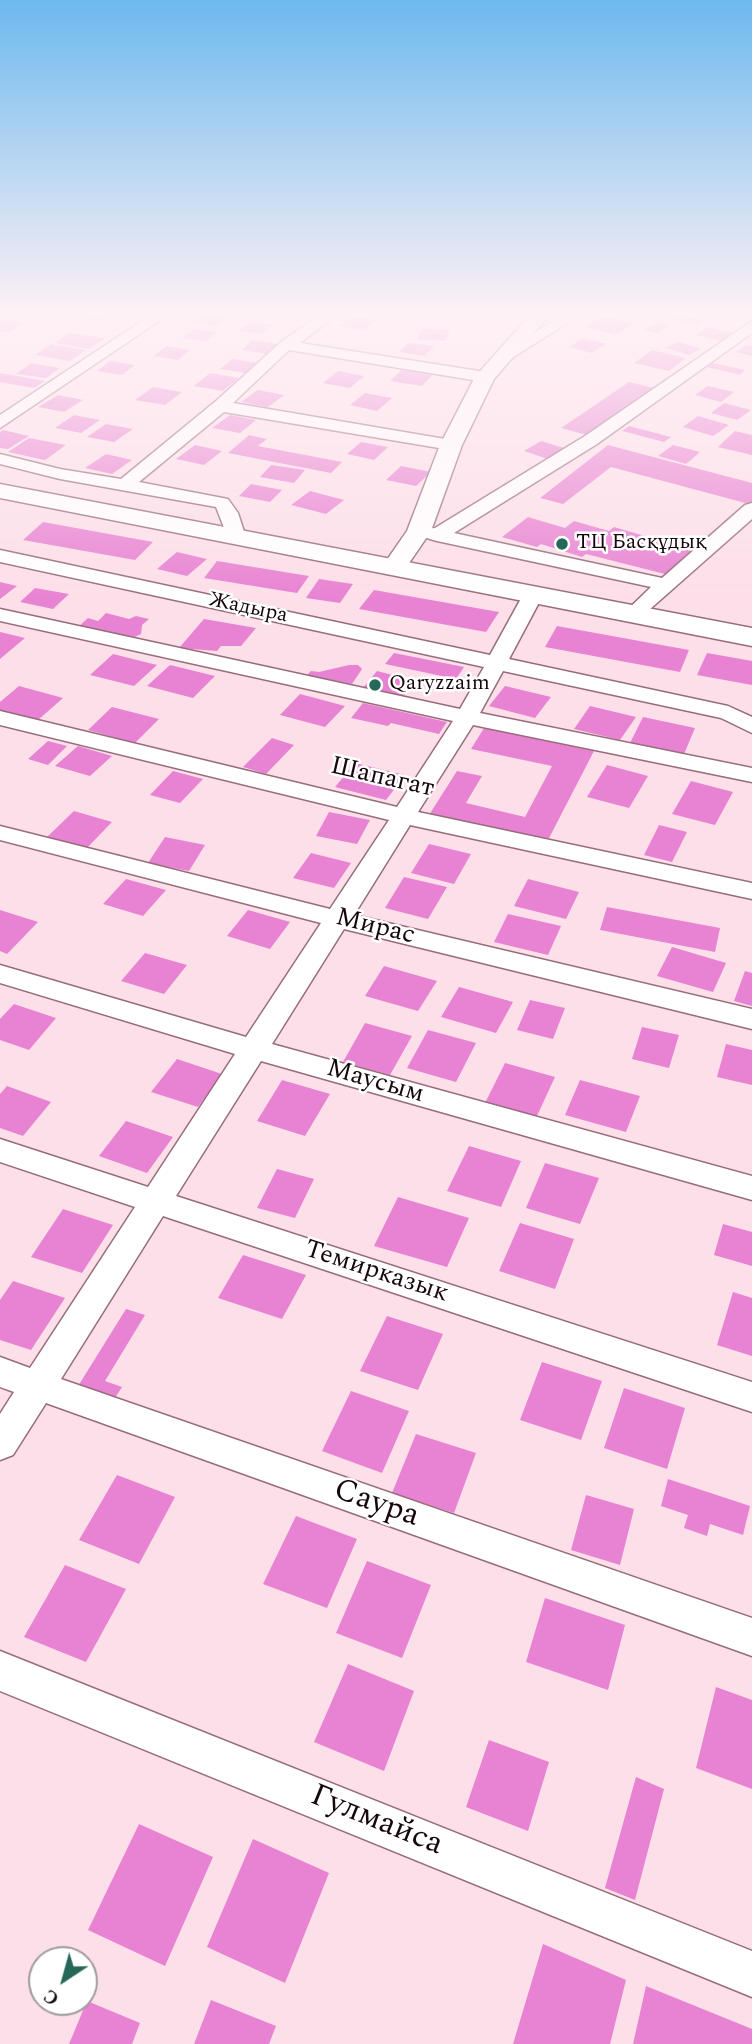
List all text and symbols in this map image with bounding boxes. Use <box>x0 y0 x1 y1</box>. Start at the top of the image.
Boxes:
place label: ТЦ Басқұдық <box>576 531 706 557</box>
marker: ТЦ Басқұдық <box>554 536 570 552</box>
street label: Жадыра <box>206 588 290 630</box>
place label: Qaryzzaim <box>389 672 490 698</box>
marker: Qaryzzaim <box>367 677 383 693</box>
street label: Шапагат <box>327 752 437 806</box>
street label: Мирас <box>332 903 418 953</box>
street label: Маусым <box>323 1054 427 1112</box>
street label: Темирказык <box>300 1235 452 1311</box>
street label: Саура <box>328 1473 424 1537</box>
street label: Гулмайса <box>304 1778 448 1866</box>
north arrow <box>28 1946 98 2016</box>
text: С <box>38 1981 66 2012</box>

